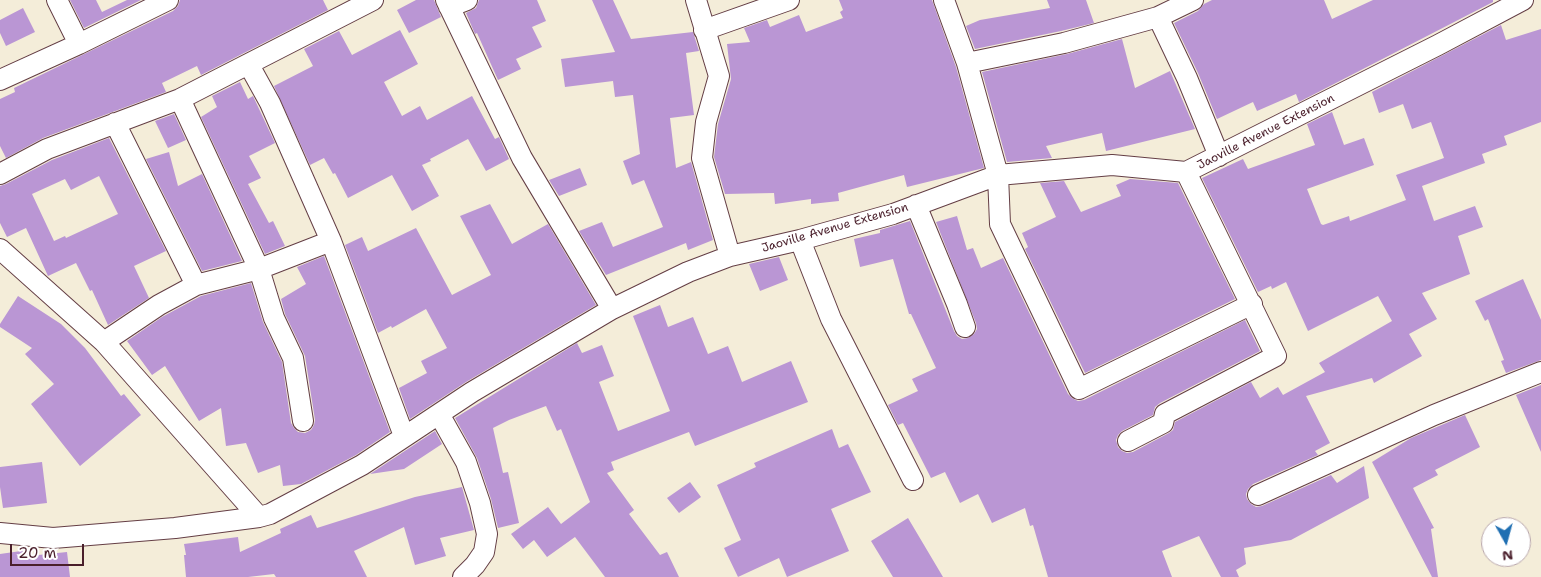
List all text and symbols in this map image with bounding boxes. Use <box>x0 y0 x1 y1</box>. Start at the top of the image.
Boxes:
street label: Jaoville Avenue Extension <box>1195 91 1337 173</box>
street label: Jaoville Avenue Extension <box>760 200 910 256</box>
north arrow <box>1481 517 1531 567</box>
scale bar <box>12 534 86 566</box>
text: 20 m <box>18 543 57 563</box>
text: N <box>1501 546 1514 566</box>

